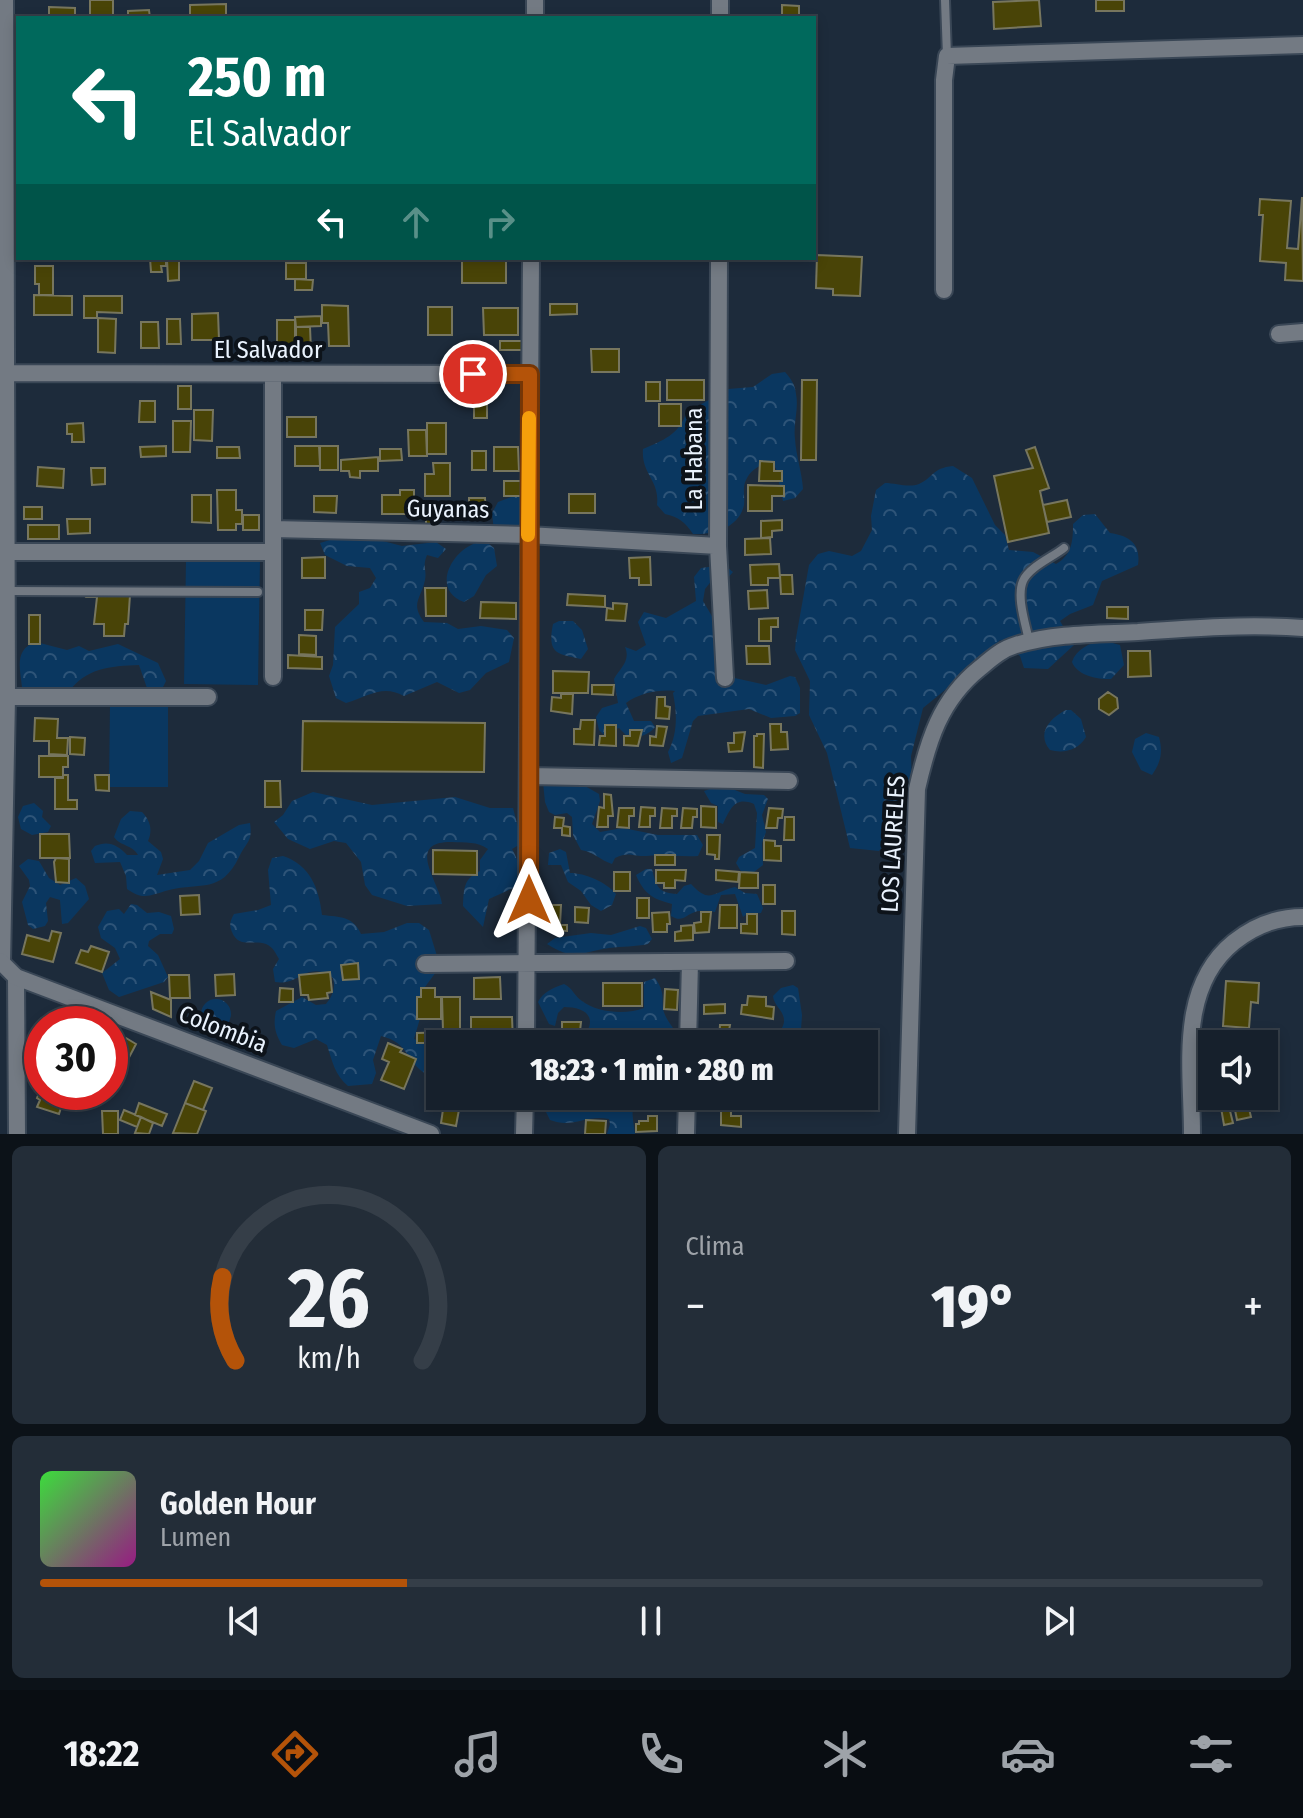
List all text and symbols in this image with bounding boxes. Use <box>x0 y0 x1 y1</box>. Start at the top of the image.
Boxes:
text: 250 m <box>188 44 326 111</box>
icon: left <box>56 48 160 152</box>
text: El Salvador <box>188 112 351 156</box>
icon: left <box>310 200 354 244</box>
icon: ahead <box>394 200 438 244</box>
icon: right <box>478 200 522 244</box>
street label: El Salvador <box>214 336 323 364</box>
pin <box>439 340 507 408</box>
icon: arrive <box>451 352 495 396</box>
street label: La Habana <box>680 408 708 510</box>
street label: Guyanas <box>406 494 490 524</box>
street label: LOS LAURELES <box>875 775 911 913</box>
position arrow <box>487 858 571 942</box>
street label: Colombia <box>175 999 271 1059</box>
speed limit sign: 30 <box>24 1006 128 1110</box>
map controls <box>1198 1030 1278 1110</box>
button: sound <box>1198 1030 1278 1110</box>
text: 18:23 · 1 min · 280 m <box>530 1052 774 1088</box>
text: Clima <box>686 1231 745 1262</box>
text: 26 <box>287 1249 370 1349</box>
text: 19° <box>931 1271 1017 1343</box>
text: − <box>686 1280 705 1333</box>
text: + <box>1243 1280 1263 1333</box>
text: km/h <box>297 1341 361 1376</box>
text: Golden Hour <box>160 1486 316 1522</box>
text: Lumen <box>160 1522 231 1553</box>
icon: previous <box>222 1599 266 1643</box>
icon: pause <box>629 1599 673 1643</box>
icon: next <box>1037 1599 1081 1643</box>
icon: directions <box>267 1726 323 1782</box>
icon: music <box>450 1726 506 1782</box>
icon: phone <box>633 1726 689 1782</box>
icon: climate <box>817 1726 873 1782</box>
icon: car <box>1000 1726 1056 1782</box>
icon: filters <box>1183 1726 1239 1782</box>
text: 18:22 <box>64 1732 139 1776</box>

